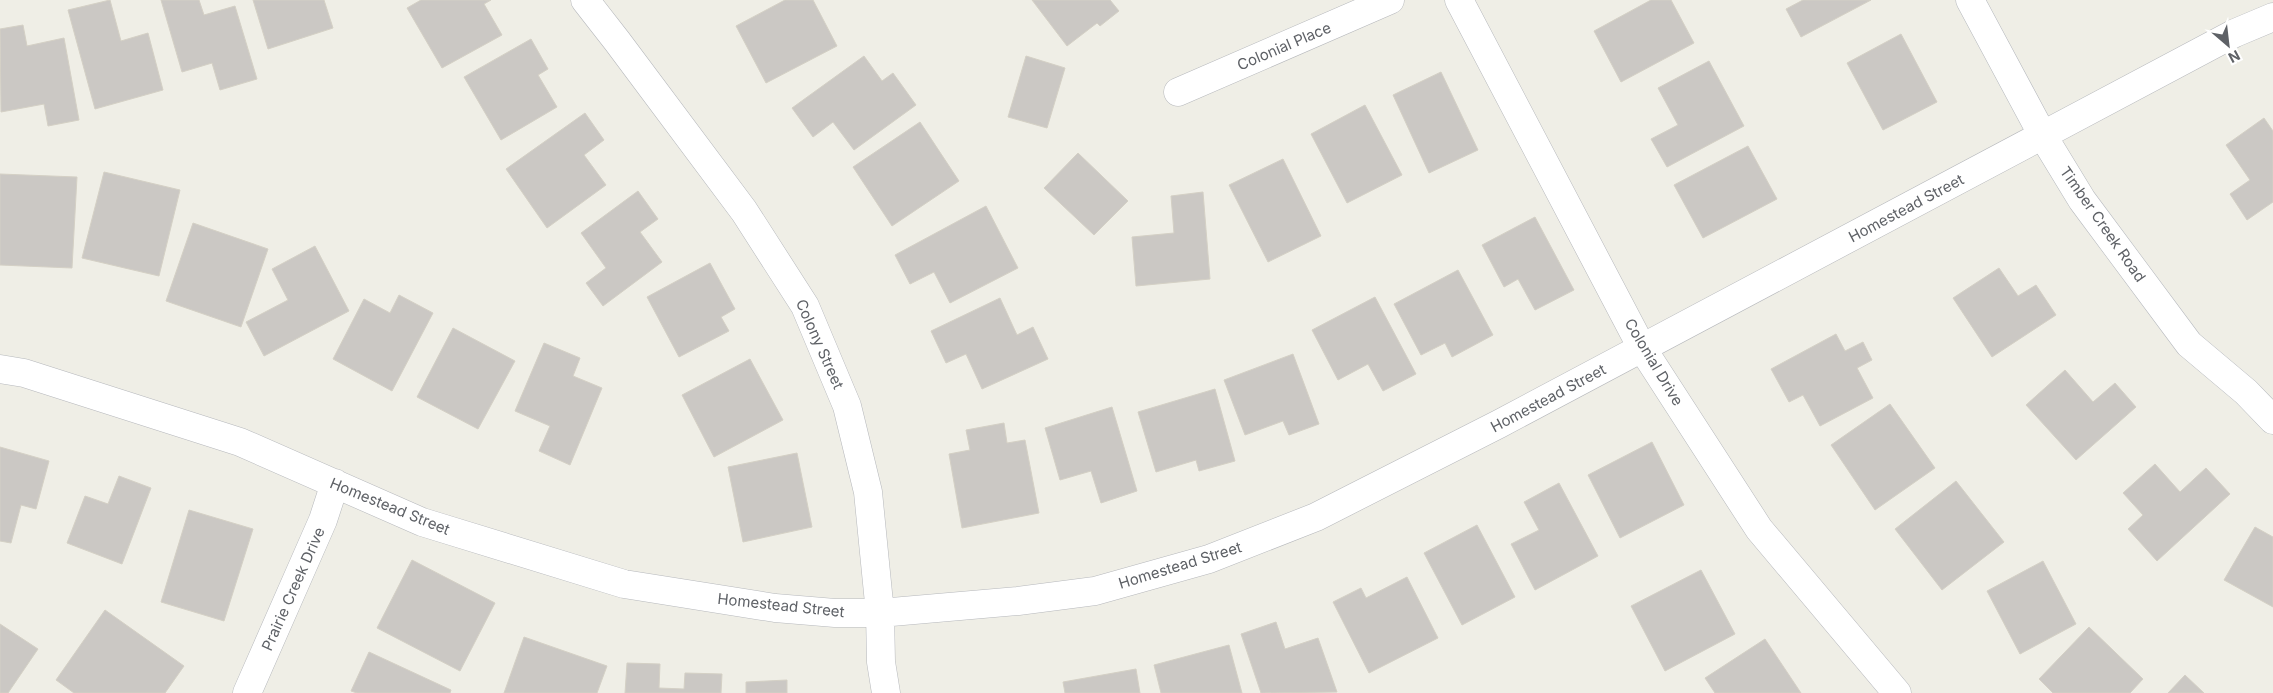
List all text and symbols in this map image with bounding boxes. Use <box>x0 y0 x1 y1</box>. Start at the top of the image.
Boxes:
street label: Colonial Place <box>1234 18 1334 74</box>
north arrow <box>2203 20 2253 70</box>
text: N <box>2226 47 2243 67</box>
street label: Timber Creek Road <box>2056 163 2150 285</box>
street label: Homestead Street <box>1845 170 1967 246</box>
street label: Colony Street <box>792 296 848 392</box>
street label: Colonial Drive <box>1620 315 1688 409</box>
street label: Homestead Street <box>1487 360 1609 436</box>
street label: Homestead Street <box>327 473 453 539</box>
street label: Prairie Creek Drive <box>257 524 329 654</box>
street label: Homestead Street <box>1116 537 1244 593</box>
street label: Homestead Street <box>716 589 846 621</box>

